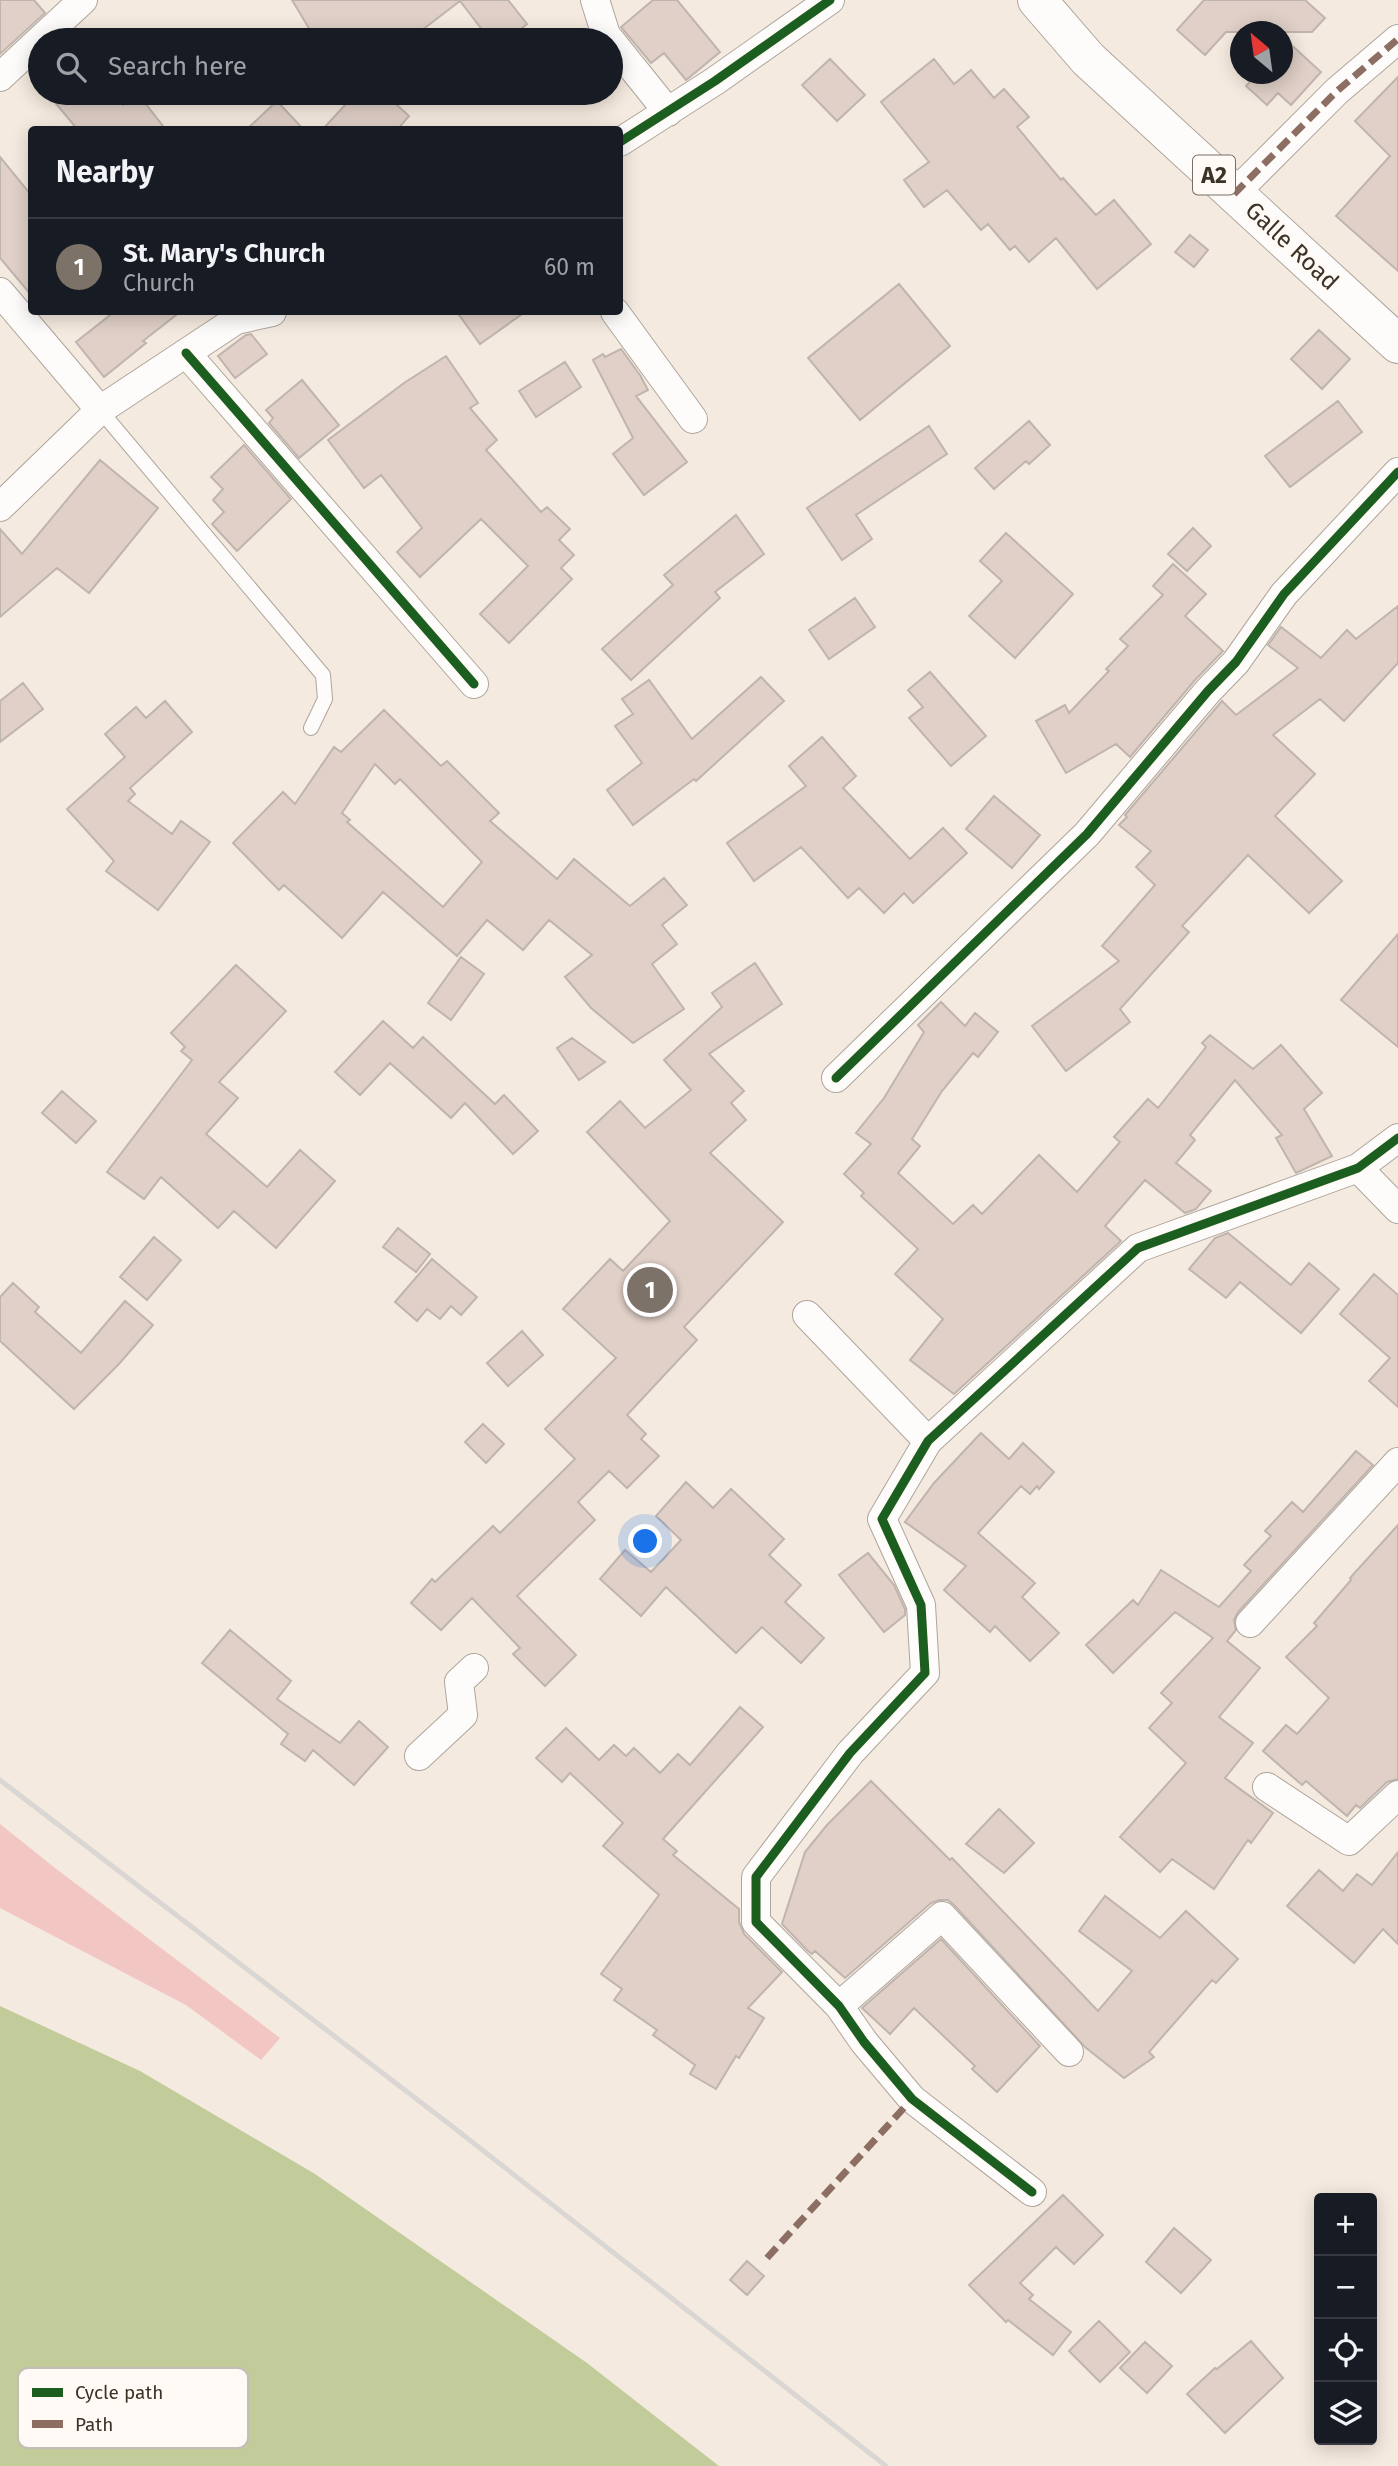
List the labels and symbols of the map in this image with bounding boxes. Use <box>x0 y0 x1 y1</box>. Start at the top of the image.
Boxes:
north arrow <box>1230 21 1293 84</box>
road number: A2 <box>1193 156 1235 194</box>
street label: Galle Road <box>1240 196 1344 296</box>
pin: 1 <box>627 1264 673 1316</box>
your location <box>628 1524 662 1558</box>
legend <box>18 2368 248 2448</box>
text: Cycle path <box>75 2381 163 2404</box>
text: Path <box>75 2413 113 2436</box>

